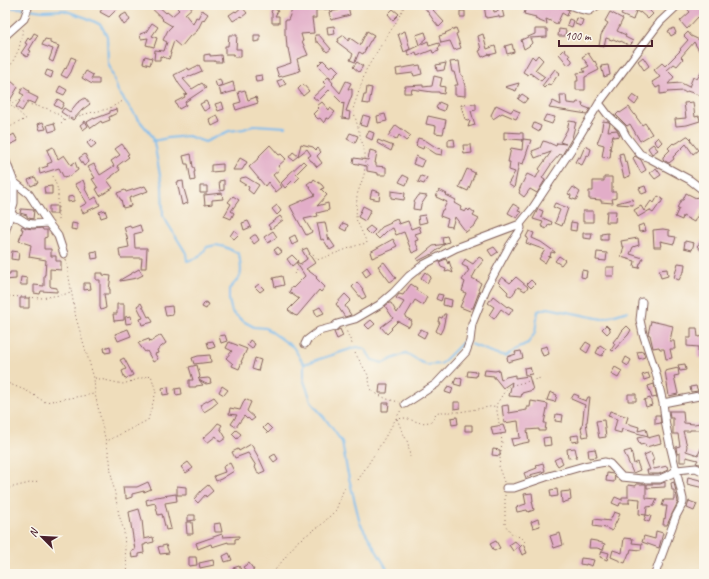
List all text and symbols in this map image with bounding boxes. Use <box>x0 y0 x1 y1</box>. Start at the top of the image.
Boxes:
scale bar <box>559 22 652 48</box>
text: 100 m <box>565 28 592 44</box>
north arrow <box>22 517 62 557</box>
text: N <box>25 525 42 539</box>

